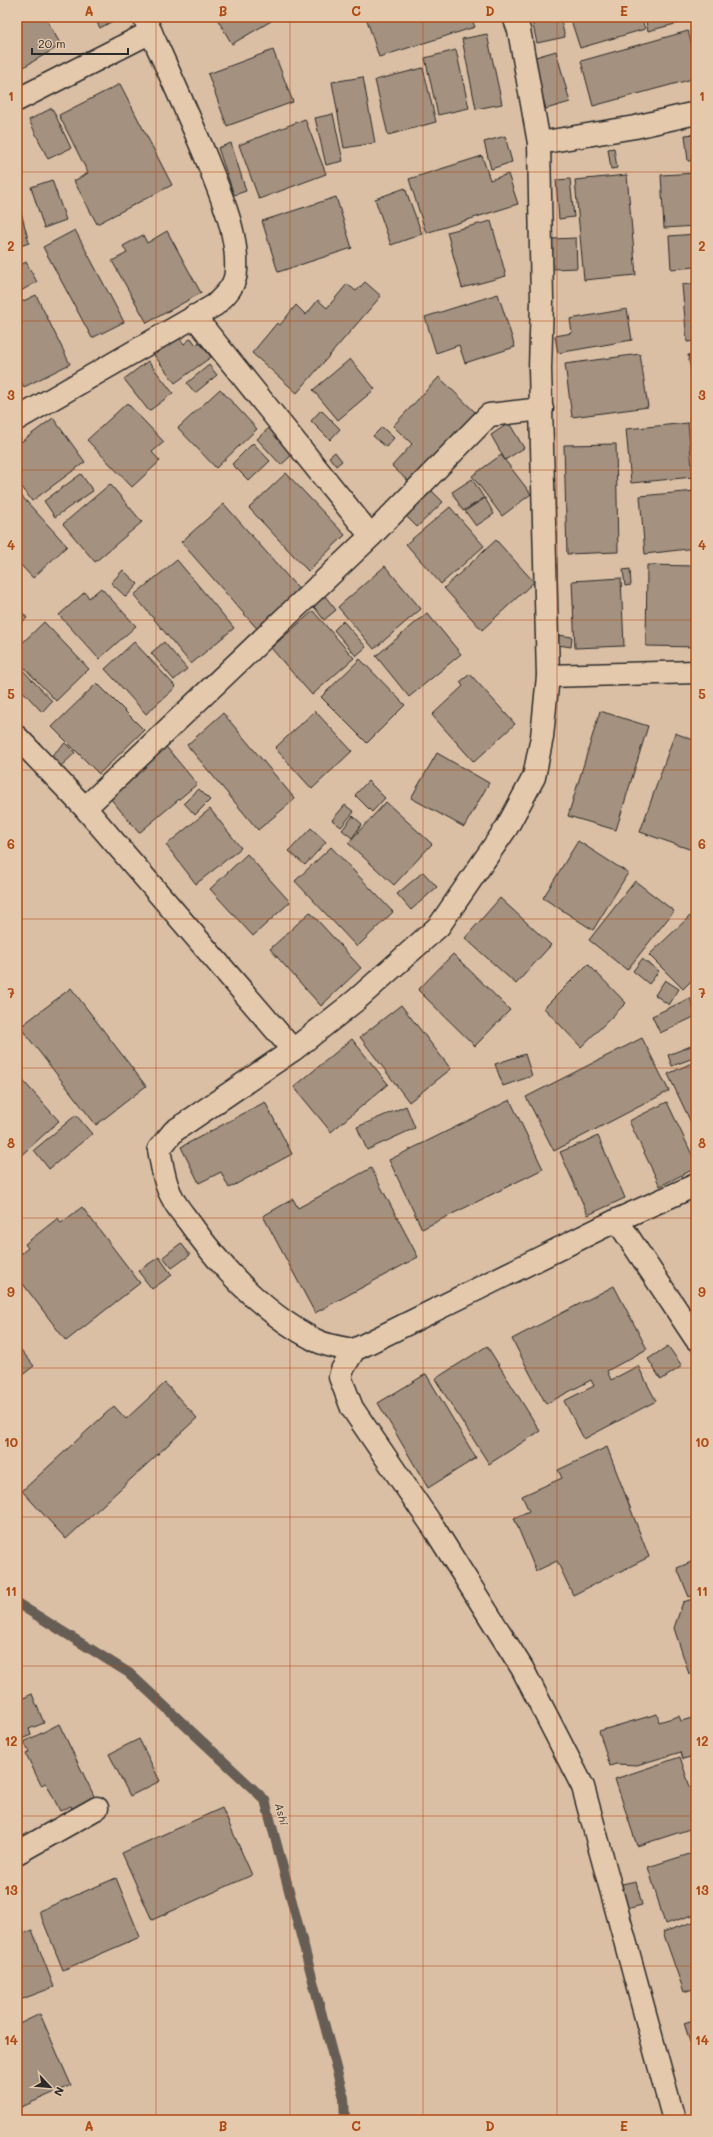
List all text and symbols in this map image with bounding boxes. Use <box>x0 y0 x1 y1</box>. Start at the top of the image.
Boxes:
text: A <box>84 2 94 19</box>
text: B <box>219 2 228 19</box>
text: C <box>351 2 361 19</box>
text: D <box>485 2 495 19</box>
text: E <box>620 2 628 19</box>
scale bar <box>32 30 128 56</box>
text: 20 m <box>38 35 66 51</box>
text: 1 <box>8 87 14 104</box>
text: 1 <box>699 87 705 104</box>
text: 2 <box>7 237 15 254</box>
text: 2 <box>698 237 706 254</box>
text: 3 <box>7 386 15 403</box>
text: 3 <box>698 386 706 403</box>
text: 4 <box>7 536 15 553</box>
text: 4 <box>698 536 706 553</box>
text: 5 <box>7 685 15 702</box>
text: 5 <box>698 685 706 702</box>
text: 6 <box>7 835 15 852</box>
text: 6 <box>698 835 706 852</box>
text: 7 <box>7 984 15 1001</box>
text: 7 <box>698 984 706 1001</box>
text: 8 <box>7 1134 15 1151</box>
text: 8 <box>698 1134 706 1151</box>
text: 9 <box>7 1283 15 1300</box>
text: 9 <box>698 1283 706 1300</box>
text: 10 <box>4 1433 18 1450</box>
text: 10 <box>695 1433 709 1450</box>
text: 11 <box>5 1582 17 1599</box>
text: 11 <box>696 1582 708 1599</box>
text: 12 <box>4 1732 18 1749</box>
text: 12 <box>695 1732 709 1749</box>
water label: Ashi <box>272 1801 292 1827</box>
text: 13 <box>4 1881 18 1898</box>
text: 13 <box>695 1881 709 1898</box>
text: 14 <box>4 2031 18 2048</box>
text: 14 <box>695 2031 709 2048</box>
north arrow <box>30 2067 70 2107</box>
text: N <box>51 2085 68 2099</box>
text: A <box>84 2117 94 2134</box>
text: B <box>219 2117 228 2134</box>
text: C <box>351 2117 361 2134</box>
text: D <box>485 2117 495 2134</box>
text: E <box>620 2117 628 2134</box>

